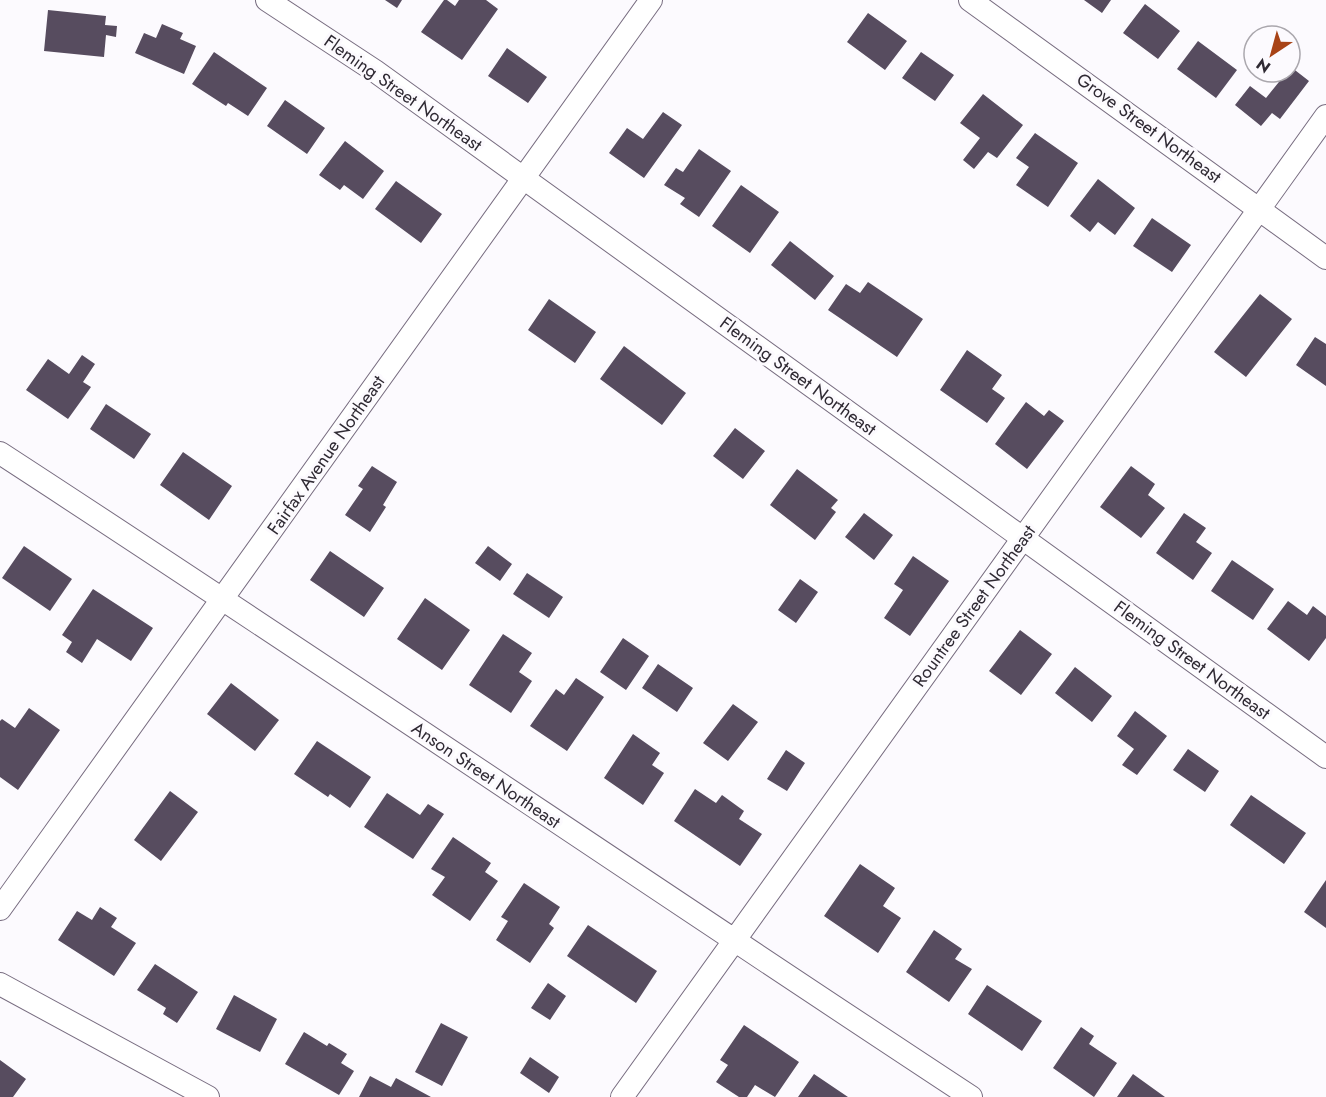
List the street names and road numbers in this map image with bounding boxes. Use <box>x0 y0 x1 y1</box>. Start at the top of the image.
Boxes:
street label: Fleming Street Northeast <box>319 28 488 158</box>
street label: Grove Street Northeast <box>1071 67 1227 190</box>
street label: Fleming Street Northeast <box>714 310 882 442</box>
street label: Fairfax Avenue Northeast <box>261 369 391 540</box>
street label: Rountree Street Northeast <box>906 519 1042 692</box>
street label: Fleming Street Northeast <box>1108 594 1276 726</box>
street label: Anson Street Northeast <box>406 715 566 835</box>

